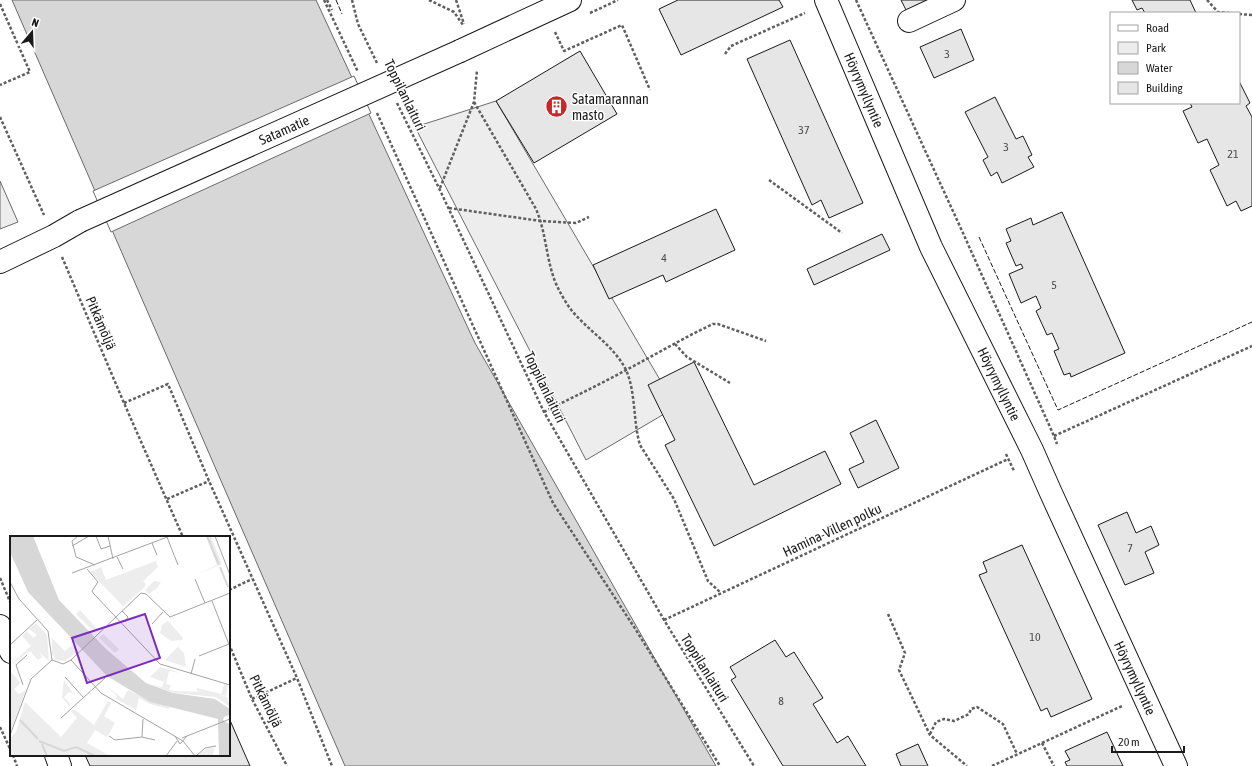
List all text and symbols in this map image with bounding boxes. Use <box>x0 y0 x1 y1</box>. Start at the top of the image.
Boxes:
north arrow <box>12 12 52 52</box>
legend <box>1110 12 1240 104</box>
text: N <box>30 16 40 29</box>
text: Road <box>1146 21 1169 35</box>
text: Park <box>1146 41 1167 55</box>
house number: 3 <box>944 47 950 61</box>
street label: Höyrymyllyntie <box>841 50 887 130</box>
street label: Toppilanlaituri <box>381 57 429 133</box>
text: Water <box>1146 61 1173 75</box>
text: Building <box>1146 81 1184 95</box>
place label: Satamarannan masto <box>572 91 649 123</box>
building icon: Satamarannan masto <box>544 94 570 120</box>
street label: Satamatie <box>256 112 312 148</box>
house number: 37 <box>798 123 810 137</box>
house number: 3 <box>1003 140 1009 154</box>
house number: 21 <box>1227 147 1239 161</box>
house number: 4 <box>661 251 667 265</box>
house number: 5 <box>1051 278 1057 292</box>
street label: Pitkämöljä <box>83 294 119 352</box>
street label: Höyrymyllyntie <box>974 345 1024 423</box>
street label: Toppilanlaituri <box>521 349 569 425</box>
street label: Hamina-Villen polku <box>780 500 884 560</box>
inset map <box>10 536 230 756</box>
house number: 7 <box>1127 541 1133 555</box>
house number: 10 <box>1029 630 1041 644</box>
street label: Toppilanlaituri <box>678 631 732 705</box>
street label: Höyrymyllyntie <box>1111 639 1159 717</box>
street label: Pitkämöljä <box>246 672 286 730</box>
house number: 8 <box>778 694 784 708</box>
scale bar <box>1112 728 1184 754</box>
text: 20 m <box>1118 735 1140 749</box>

